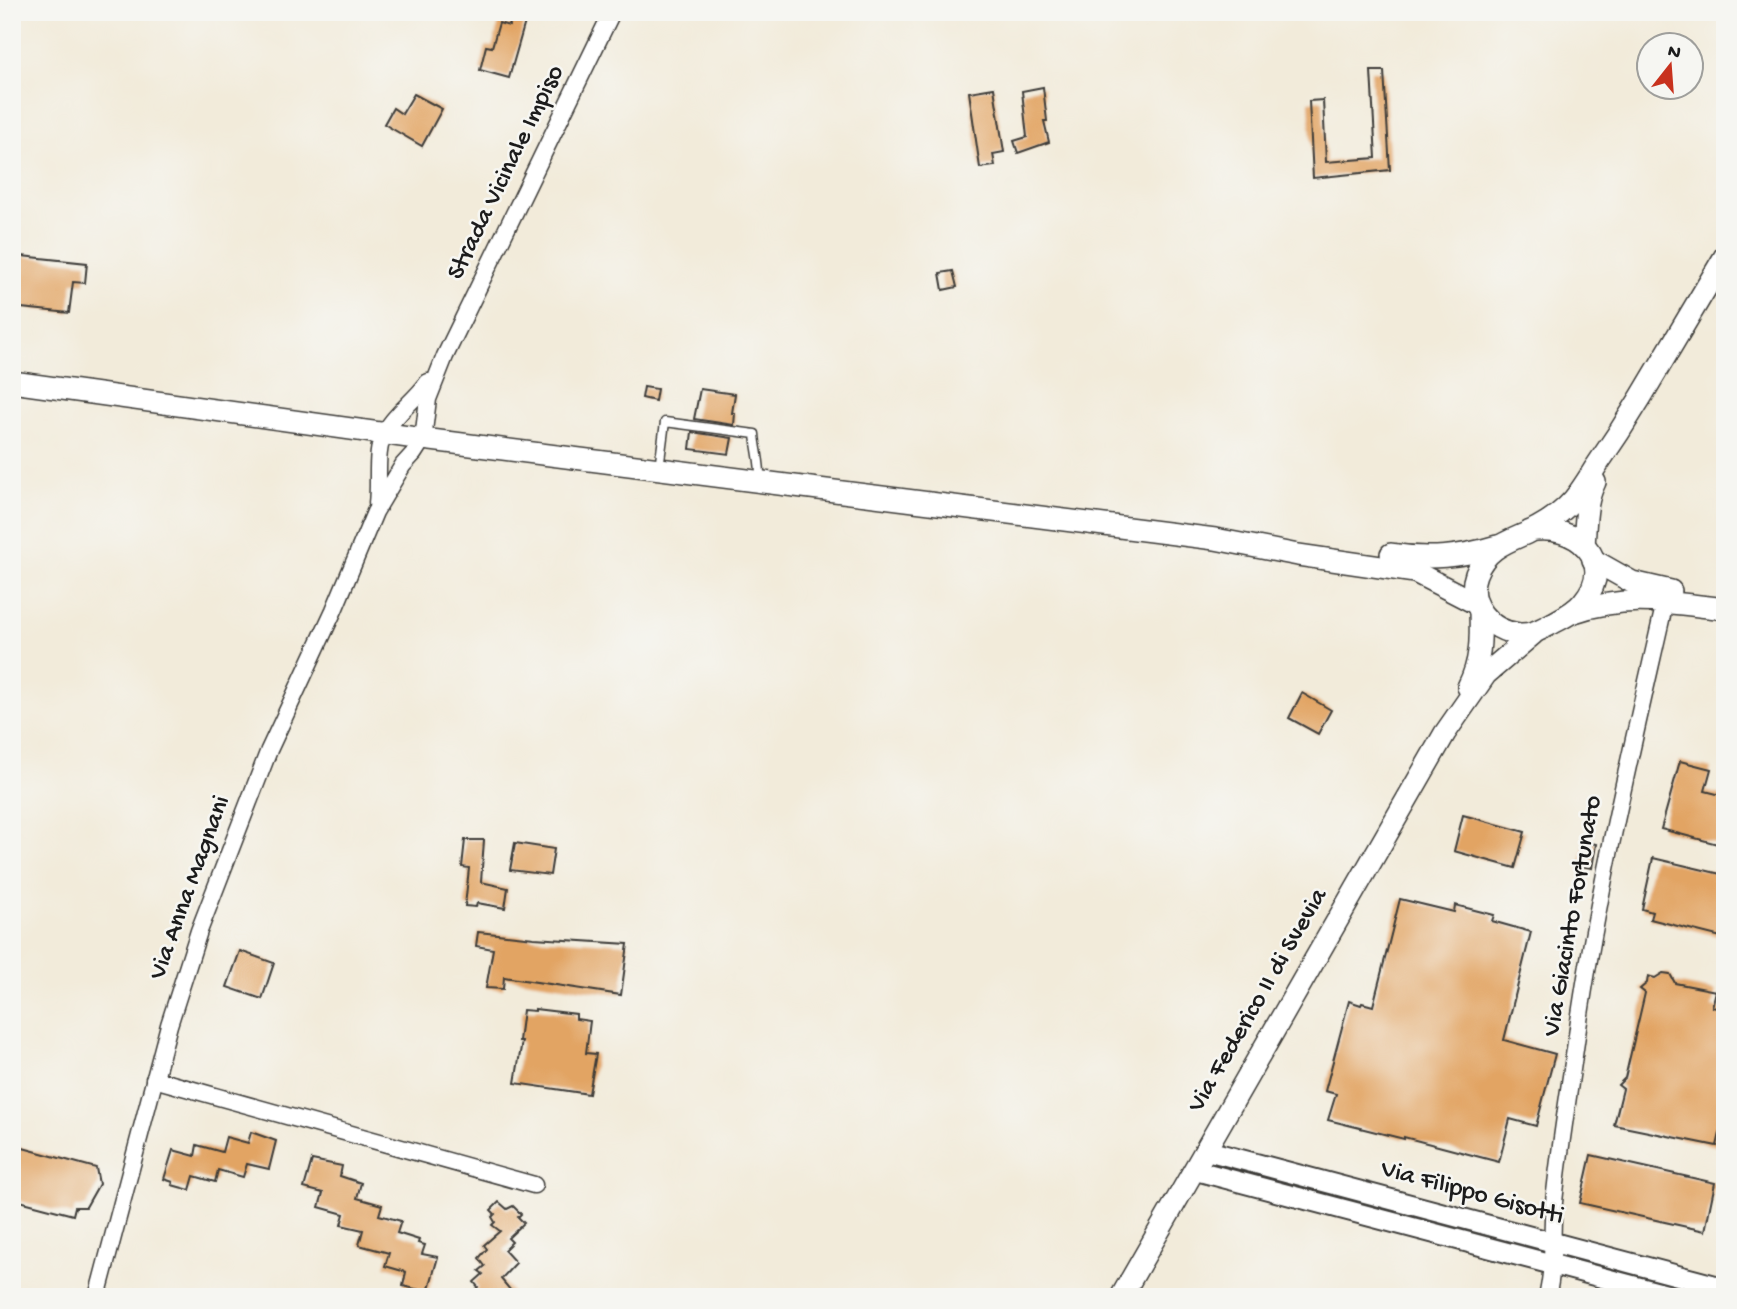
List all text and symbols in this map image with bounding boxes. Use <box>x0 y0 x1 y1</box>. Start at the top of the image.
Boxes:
north arrow <box>1636 32 1706 102</box>
text: N <box>1665 40 1683 66</box>
street label: Strada Vicinale Impiso <box>442 61 572 285</box>
street label: Via Anna Magnani <box>143 792 239 985</box>
street label: Via Giacinto Fortunato <box>1537 793 1610 1040</box>
street label: Via Federico II di Svevia <box>1182 882 1337 1119</box>
street label: Via Filippo Gisotti <box>1376 1154 1567 1233</box>

